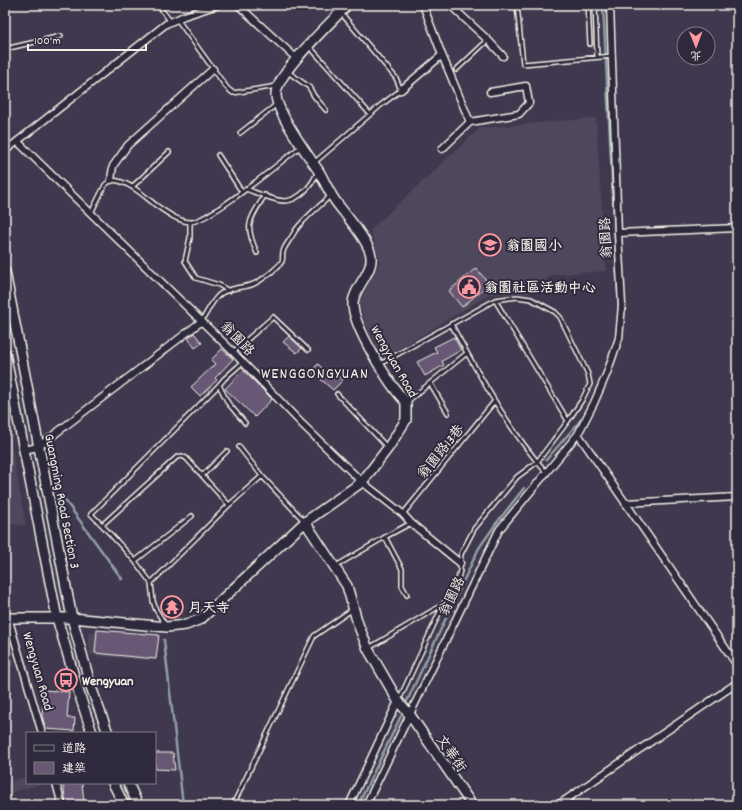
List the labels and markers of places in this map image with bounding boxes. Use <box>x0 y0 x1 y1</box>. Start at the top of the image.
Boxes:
school or university icon: 翁園國小 <box>477 232 503 258</box>
place label: 翁園國小 <box>506 237 562 257</box>
public building icon: 翁園社區活動中心 <box>456 274 482 300</box>
place label: 翁園社區活動中心 <box>484 279 596 299</box>
temple icon: 月天寺 <box>159 594 185 620</box>
place label: 月天寺 <box>188 599 230 619</box>
bus stop icon: Wengyuan <box>53 667 79 693</box>
place label: Wengyuan <box>82 672 134 692</box>

